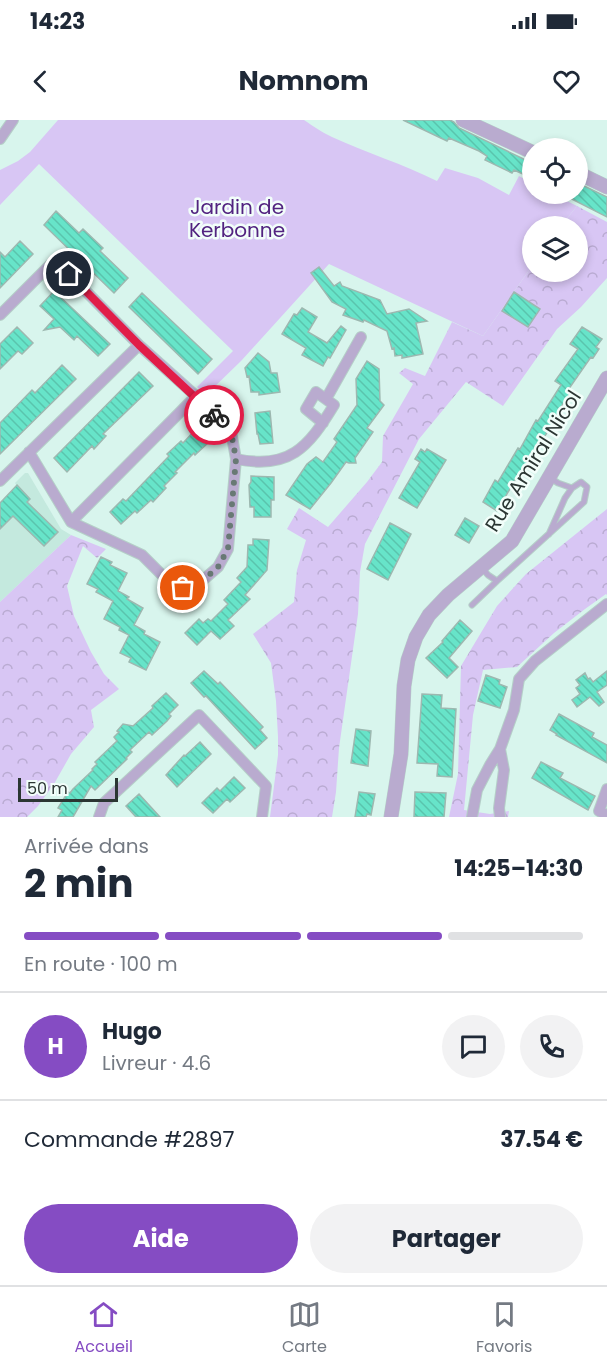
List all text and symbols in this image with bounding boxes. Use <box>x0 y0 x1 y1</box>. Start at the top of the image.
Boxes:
text: 14:23 <box>30 6 85 37</box>
text: Nomnom <box>238 62 369 99</box>
icon: back <box>24 65 57 98</box>
icon: heart <box>550 65 583 98</box>
map controls <box>522 138 588 282</box>
button: locate <box>522 138 588 204</box>
park label: Jardin de Kerbonne <box>189 193 285 244</box>
button: layers <box>522 216 588 282</box>
pin <box>43 248 94 299</box>
icon: home <box>52 257 85 290</box>
courier <box>184 385 244 445</box>
street label: Rue Amiral Nicol <box>478 385 588 537</box>
icon: bike <box>198 399 231 432</box>
pin <box>157 562 208 613</box>
icon: bag <box>166 571 199 604</box>
scale bar <box>18 775 118 802</box>
text: 50 m <box>27 777 68 800</box>
text: Arrivée dans <box>24 832 149 860</box>
text: 14:25–14:30 <box>454 853 583 884</box>
text: 2 min <box>24 856 134 911</box>
text: En route · 100 m <box>24 950 178 978</box>
button: chat <box>442 1015 505 1078</box>
button: phone <box>520 1015 583 1078</box>
text: Hugo <box>102 1016 162 1047</box>
text: H <box>47 1031 64 1062</box>
text: Livreur · 4.6 <box>102 1049 211 1077</box>
text: Commande #2897 <box>24 1124 235 1155</box>
text: 37.54 € <box>500 1124 583 1155</box>
button: Aide <box>24 1204 298 1273</box>
button: Partager <box>310 1204 583 1273</box>
tab: Accueil <box>75 1298 133 1359</box>
tab: Carte <box>282 1298 327 1359</box>
tab: Favoris <box>476 1298 532 1359</box>

